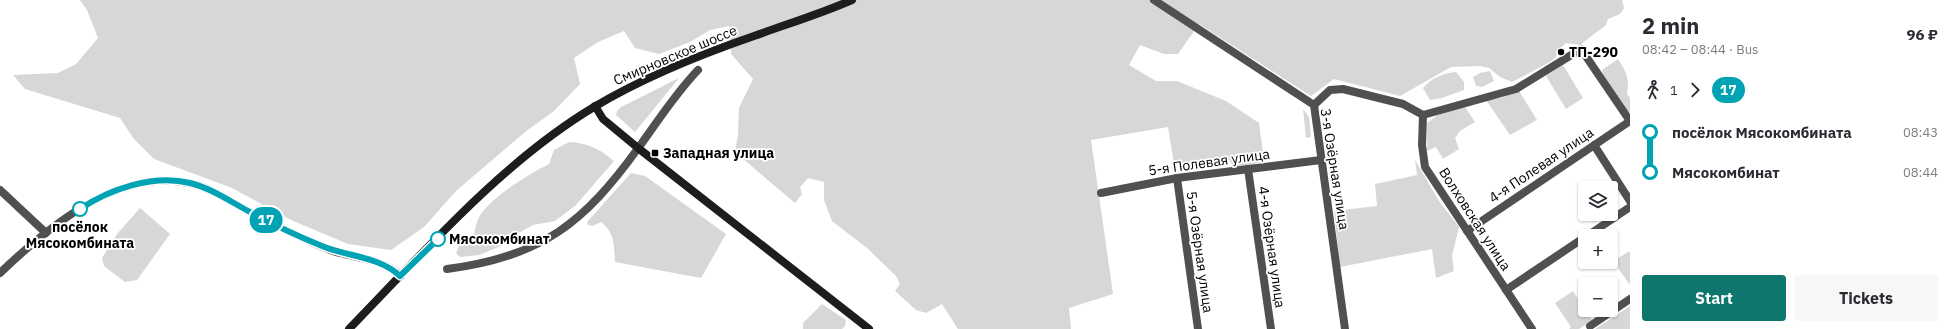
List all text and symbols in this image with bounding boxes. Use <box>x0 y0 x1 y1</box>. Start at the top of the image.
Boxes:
text: 2 min <box>1642 11 1699 40</box>
street label: Смирновское шоссе <box>610 21 740 89</box>
text: 96 ₽ <box>1907 25 1938 44</box>
text: 08:42 – 08:44 · Bus <box>1642 41 1758 58</box>
place label: ТП-290 <box>1569 43 1618 61</box>
marker: ТП-290 <box>1556 47 1566 57</box>
icon: walk <box>1642 79 1664 101</box>
icon: forward <box>1684 79 1706 101</box>
text: 17 <box>1720 81 1737 99</box>
text: 1 <box>1670 82 1678 99</box>
street label: 3-я Озёрная улица <box>1317 107 1354 232</box>
street label: 4-я Полевая улица <box>1485 123 1597 207</box>
text: посёлок Мясокомбината <box>1672 123 1852 142</box>
text: 08:43 <box>1903 124 1938 141</box>
place label: Западная улица <box>663 144 774 162</box>
street label: 5-я Полевая улица <box>1147 144 1272 179</box>
marker: Западная улица <box>650 148 660 158</box>
text: Мясокомбинат <box>1672 163 1780 182</box>
street label: Волховская улица <box>1435 164 1515 274</box>
text: 08:44 <box>1903 164 1938 181</box>
map controls <box>1578 181 1618 317</box>
button: layers <box>1578 181 1618 221</box>
street label: 4-я Озёрная улица <box>1255 185 1290 310</box>
street label: 5-я Озёрная улица <box>1183 190 1218 315</box>
marker: посёлок Мясокомбината <box>72 201 88 217</box>
line badge: 17 <box>248 207 284 233</box>
text: 17 <box>258 211 274 229</box>
place label: посёлок Мясокомбината <box>26 218 134 252</box>
button: + <box>1578 229 1618 269</box>
place label: Мясокомбинат <box>449 230 550 248</box>
marker: Мясокомбинат <box>430 231 446 247</box>
button: Start <box>1642 275 1786 321</box>
button: Tickets <box>1794 275 1938 321</box>
button: − <box>1578 277 1618 317</box>

